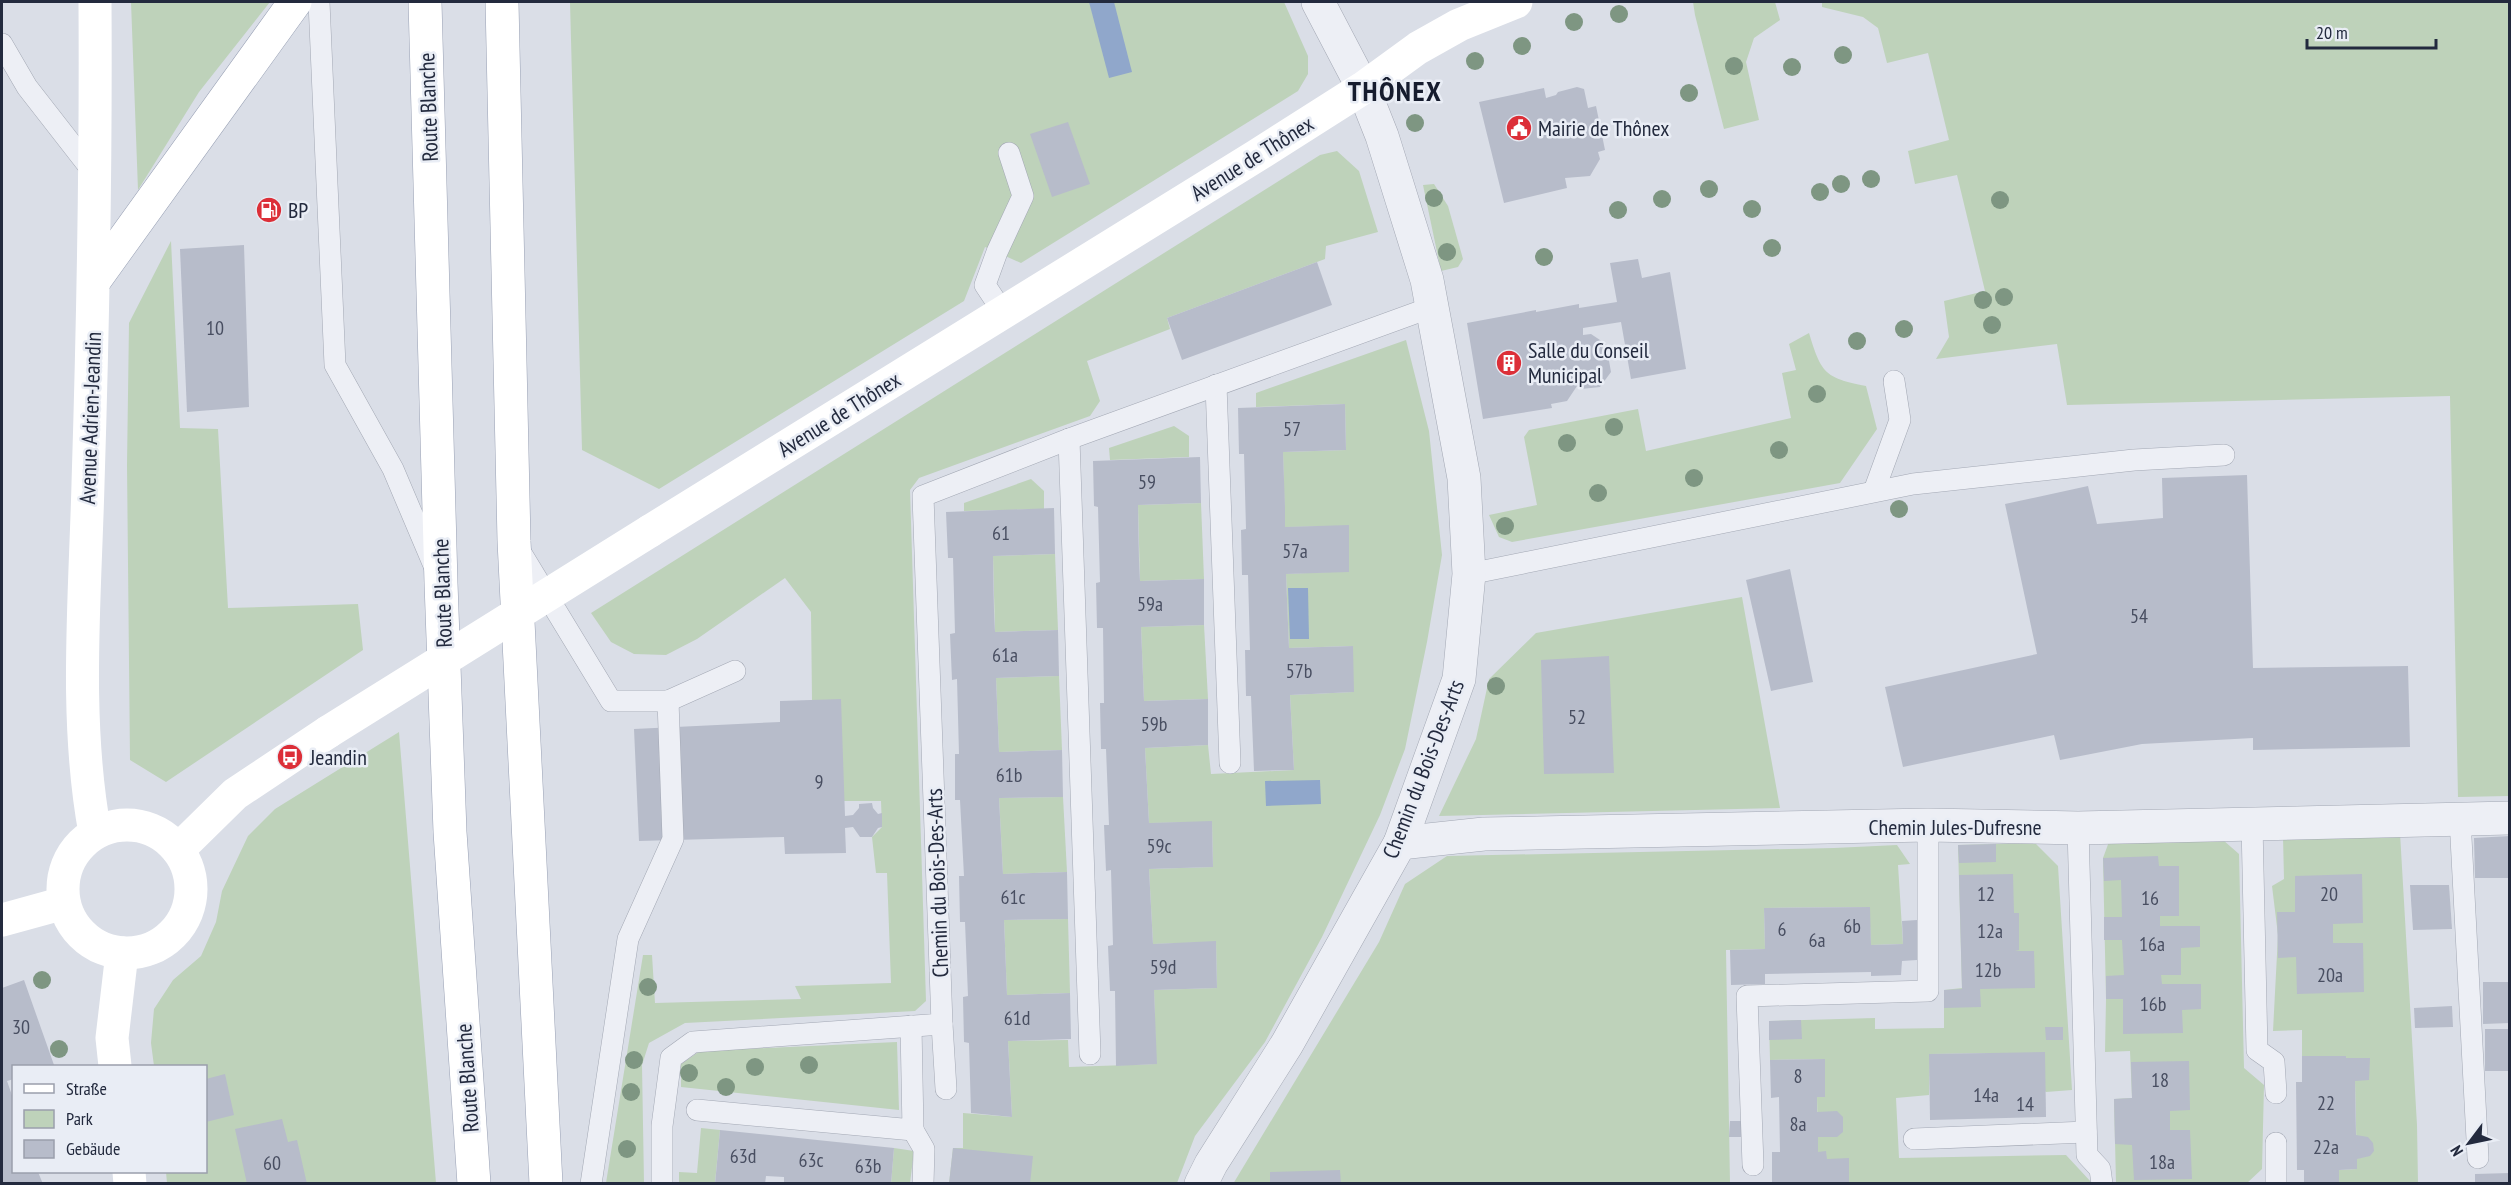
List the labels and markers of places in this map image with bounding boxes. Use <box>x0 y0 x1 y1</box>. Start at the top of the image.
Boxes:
public building icon: Mairie de Thônex <box>1504 113 1534 143</box>
place label: Mairie de Thônex <box>1538 114 1669 142</box>
fuel station icon: BP <box>254 195 284 225</box>
place label: BP <box>288 196 308 224</box>
place label: Salle du Conseil Municipal <box>1528 336 1650 389</box>
building icon: Salle du Conseil Municipal <box>1494 348 1524 378</box>
bus stop icon: Jeandin <box>275 742 305 772</box>
place label: Jeandin <box>309 743 367 771</box>

